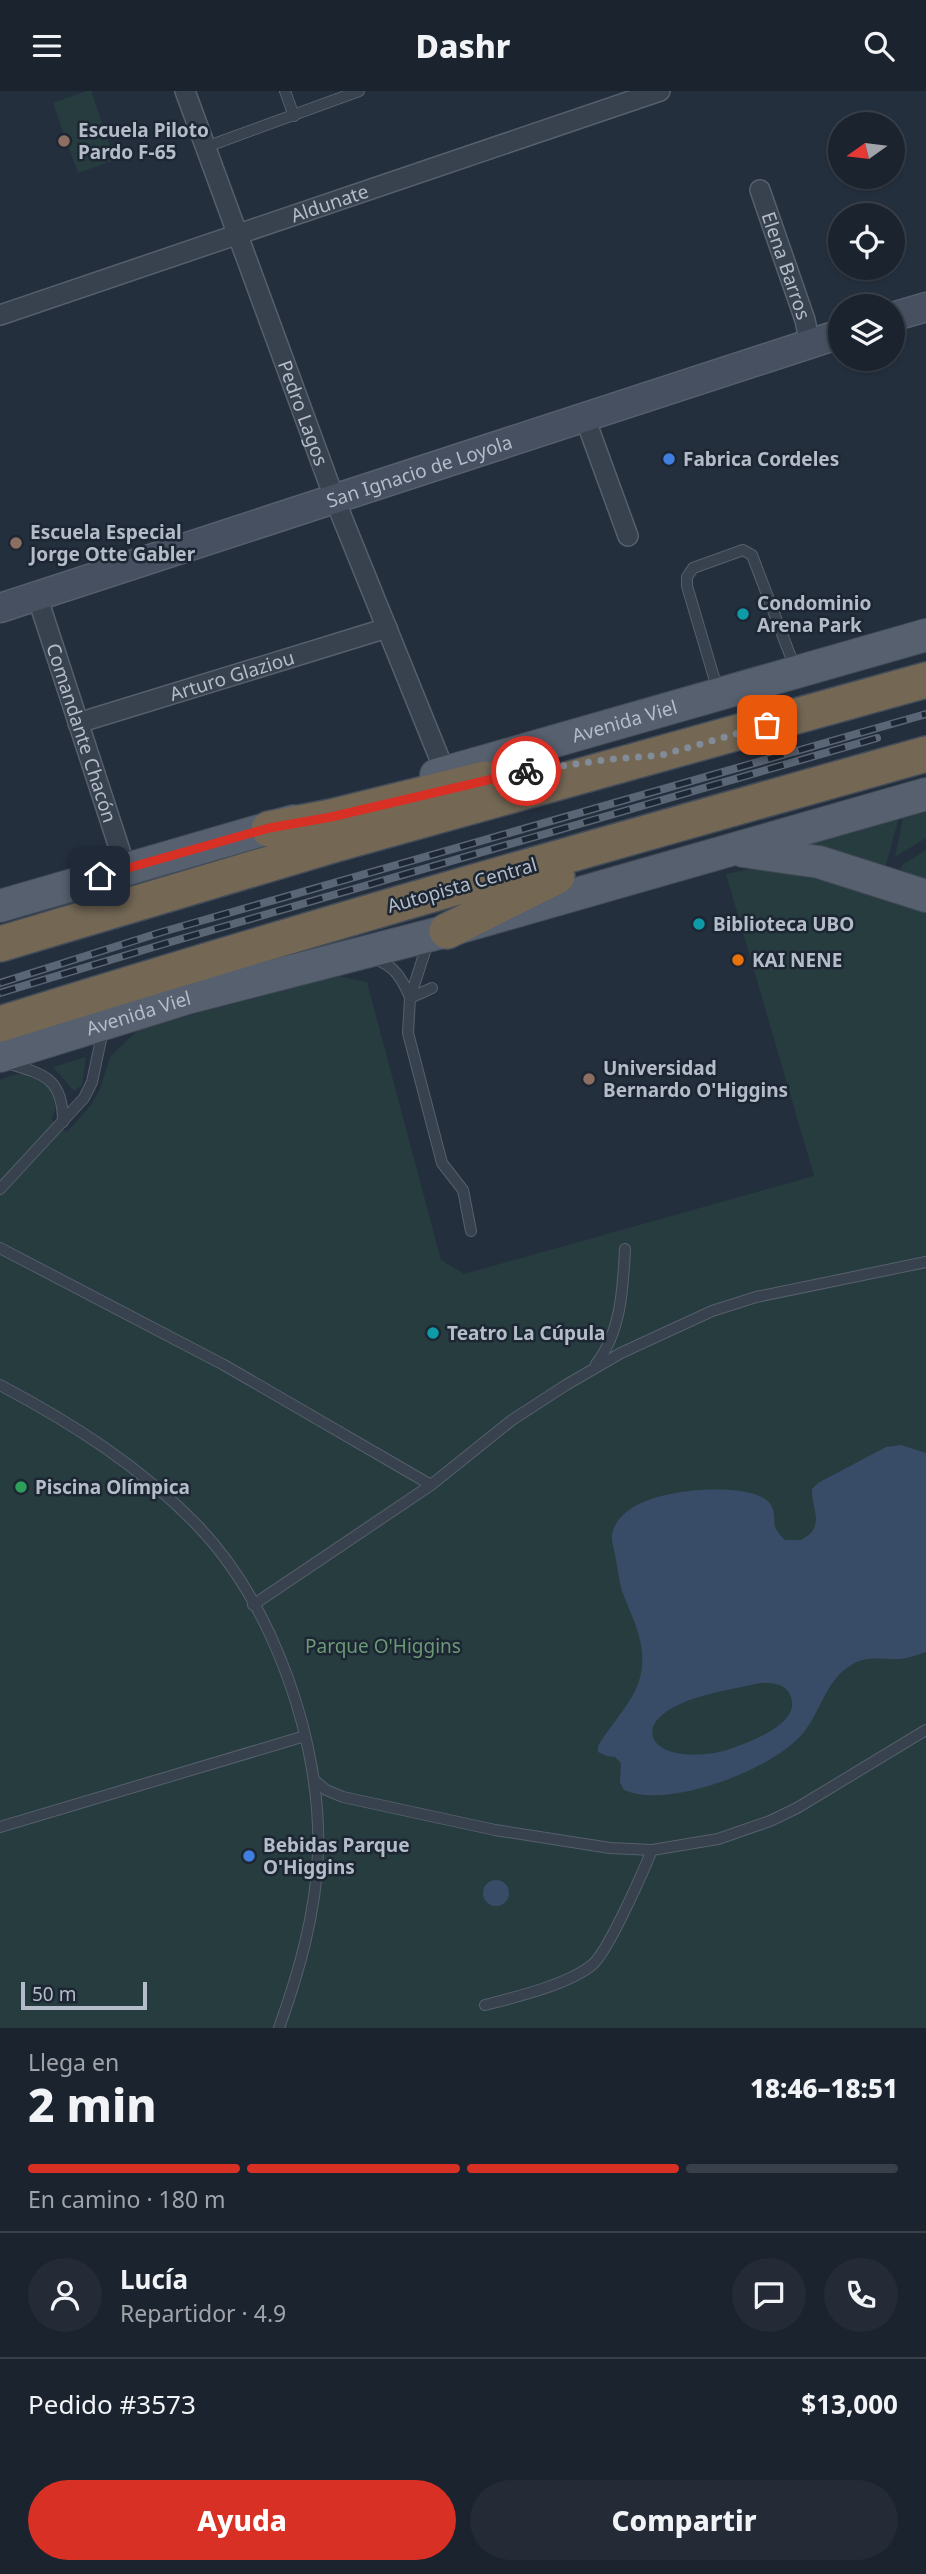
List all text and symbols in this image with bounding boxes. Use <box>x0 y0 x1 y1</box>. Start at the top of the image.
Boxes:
text: Dashr <box>416 24 510 67</box>
icon: menu <box>28 27 66 65</box>
icon: search <box>860 27 898 65</box>
north arrow <box>828 112 905 189</box>
map controls <box>828 112 905 371</box>
place label: Escuela Piloto Pardo F-65 <box>78 117 209 165</box>
marker: Escuela Piloto Pardo F-65 <box>56 133 72 149</box>
street label: Aldunate <box>287 178 372 228</box>
button: locate <box>828 203 905 280</box>
street label: Elena Barros <box>755 208 817 323</box>
button: layers <box>828 294 905 371</box>
street label: Pedro Lagos <box>272 357 334 469</box>
street label: San Ignacio de Loyola <box>323 429 516 514</box>
place label: Fabrica Cordeles <box>683 446 839 472</box>
marker: Fabrica Cordeles <box>661 451 677 467</box>
place label: Escuela Especial Jorge Otte Gabler <box>28 519 196 567</box>
marker: Escuela Especial Jorge Otte Gabler <box>8 535 24 551</box>
place label: Condominio Arena Park <box>757 590 871 638</box>
marker: Condominio Arena Park <box>735 606 751 622</box>
street label: Comandante Chacón <box>40 640 123 826</box>
street label: Arturo Glaziou <box>166 644 297 707</box>
street label: Avenida Viel <box>569 694 680 749</box>
pin <box>737 695 797 755</box>
icon: bag <box>748 706 786 744</box>
courier <box>491 736 561 806</box>
icon: bike <box>507 752 545 790</box>
pin <box>70 846 130 906</box>
street label: Autopista Central <box>384 851 540 919</box>
icon: home <box>81 857 119 895</box>
place label: Biblioteca UBO <box>713 911 854 937</box>
marker: Biblioteca UBO <box>691 916 707 932</box>
place label: KAI NENE <box>752 947 842 973</box>
marker: KAI NENE <box>730 952 746 968</box>
street label: Avenida Viel <box>83 985 194 1042</box>
place label: Universidad Bernardo O'Higgins <box>603 1055 788 1103</box>
marker: Universidad Bernardo O'Higgins <box>581 1071 597 1087</box>
place label: Teatro La Cúpula <box>447 1320 605 1346</box>
marker: Teatro La Cúpula <box>425 1325 441 1341</box>
place label: Piscina Olímpica <box>35 1474 190 1500</box>
marker: Piscina Olímpica <box>13 1479 29 1495</box>
park label: Parque O'Higgins <box>305 1633 461 1659</box>
place label: Bebidas Parque O'Higgins <box>263 1832 410 1880</box>
marker: Bebidas Parque O'Higgins <box>241 1848 257 1864</box>
scale bar <box>21 1979 147 2011</box>
text: 50 m <box>32 1981 76 2007</box>
text: Llega en <box>28 2046 119 2078</box>
text: 18:46–18:51 <box>750 2070 898 2106</box>
text: 2 min <box>28 2073 157 2135</box>
text: En camino · 180 m <box>28 2183 226 2215</box>
button: person <box>28 2258 102 2332</box>
button: chat <box>732 2258 806 2332</box>
button: phone <box>824 2258 898 2332</box>
text: Lucía <box>120 2261 188 2297</box>
text: Repartidor · 4.9 <box>120 2297 286 2329</box>
text: Pedido #3573 <box>28 2386 196 2422</box>
text: $13,000 <box>801 2386 898 2422</box>
button: Ayuda <box>28 2480 456 2560</box>
button: Compartir <box>470 2480 898 2560</box>

